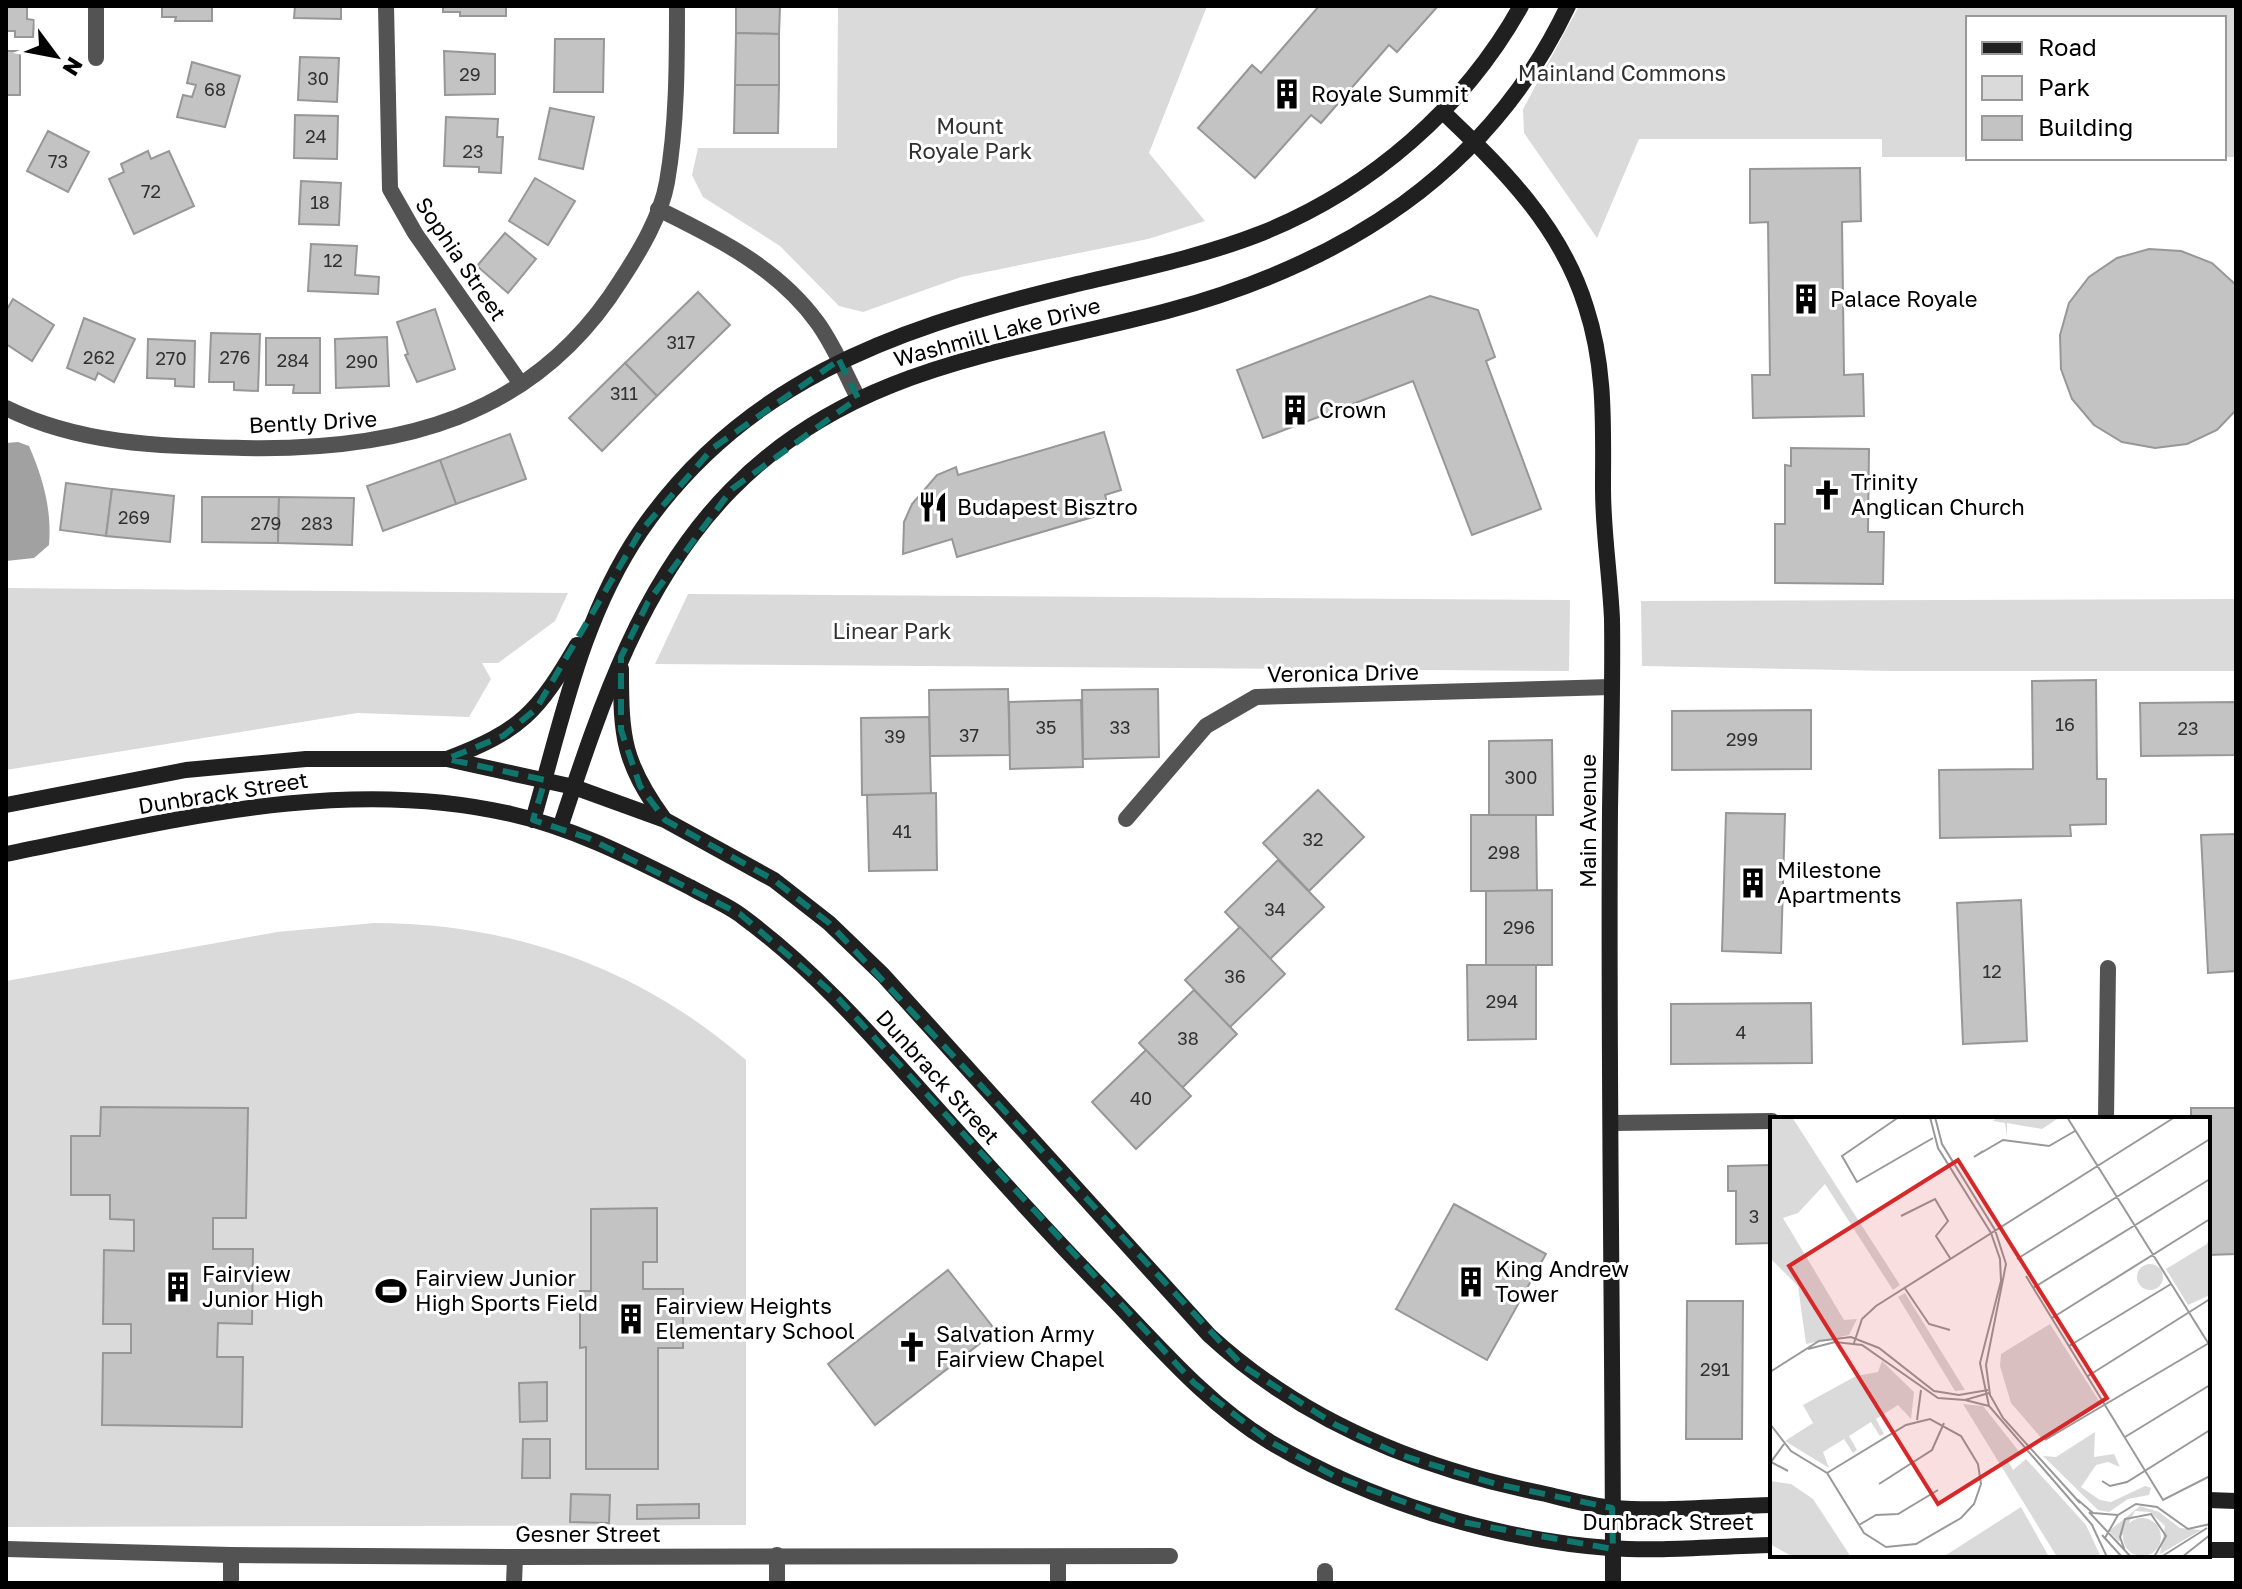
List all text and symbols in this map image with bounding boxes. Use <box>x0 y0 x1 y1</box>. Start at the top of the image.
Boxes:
north arrow <box>16 16 96 96</box>
legend <box>1966 16 2226 160</box>
text: Road <box>2038 32 2097 61</box>
text: N <box>58 53 89 81</box>
park label: Mainland Commons <box>1518 59 1726 86</box>
house number: 29 <box>459 63 481 85</box>
house number: 30 <box>307 67 329 89</box>
text: Park <box>2038 72 2090 101</box>
building icon: Royale Summit <box>1270 77 1304 111</box>
house number: 68 <box>204 78 226 100</box>
place label: Royale Summit <box>1311 80 1469 107</box>
park label: Mount Royale Park <box>908 112 1032 164</box>
text: Building <box>2038 112 2133 141</box>
house number: 24 <box>305 125 327 147</box>
house number: 23 <box>463 140 483 162</box>
house number: 73 <box>48 150 68 172</box>
house number: 72 <box>141 180 161 202</box>
house number: 18 <box>310 191 330 213</box>
street label: Sophia Street <box>410 192 513 326</box>
house number: 12 <box>323 249 343 271</box>
building icon: Palace Royale <box>1789 282 1823 316</box>
place label: Palace Royale <box>1830 285 1978 312</box>
street label: Washmill Lake Drive <box>891 291 1103 372</box>
house number: 317 <box>667 331 695 353</box>
house number: 262 <box>83 346 115 368</box>
house number: 276 <box>220 346 250 368</box>
house number: 270 <box>155 347 187 369</box>
house number: 284 <box>277 349 309 371</box>
house number: 290 <box>346 350 378 372</box>
house number: 311 <box>610 382 638 404</box>
building icon: Crown <box>1278 393 1312 427</box>
place label: Crown <box>1319 396 1387 423</box>
street label: Bently Drive <box>248 405 378 438</box>
place label: Trinity Anglican Church <box>1851 468 2025 520</box>
church icon: Trinity Anglican Church <box>1810 478 1844 512</box>
restaurant icon: Budapest Bisztro <box>916 490 950 524</box>
place label: Budapest Bisztro <box>957 493 1138 520</box>
house number: 269 <box>118 506 150 528</box>
house number: 279 <box>251 512 281 534</box>
house number: 283 <box>301 512 333 534</box>
park label: Linear Park <box>833 617 951 644</box>
street label: Veronica Drive <box>1267 658 1419 687</box>
house number: 16 <box>2055 713 2075 735</box>
house number: 35 <box>1036 716 1056 738</box>
house number: 33 <box>1109 716 1131 738</box>
house number: 23 <box>2178 717 2198 739</box>
house number: 37 <box>959 724 979 746</box>
house number: 39 <box>884 725 906 747</box>
house number: 299 <box>1726 728 1758 750</box>
street label: Main Avenue <box>1574 754 1601 888</box>
street label: Dunbrack Street <box>136 766 310 819</box>
house number: 300 <box>1505 766 1537 788</box>
house number: 41 <box>892 820 912 842</box>
house number: 32 <box>1303 828 1323 850</box>
house number: 298 <box>1488 841 1520 863</box>
place label: Milestone Apartments <box>1777 856 1902 908</box>
building icon: Milestone Apartments <box>1736 866 1770 900</box>
house number: 34 <box>1264 898 1286 920</box>
house number: 296 <box>1503 916 1535 938</box>
house number: 12 <box>1982 960 2002 982</box>
house number: 36 <box>1224 965 1246 987</box>
house number: 294 <box>1486 990 1518 1012</box>
street label: Dunbrack Street <box>871 1004 1006 1149</box>
house number: 4 <box>1736 1021 1747 1043</box>
house number: 38 <box>1177 1027 1199 1049</box>
house number: 40 <box>1130 1087 1152 1109</box>
inset map <box>1770 1117 2210 1557</box>
house number: 3 <box>1749 1205 1759 1227</box>
place label: King Andrew Tower <box>1495 1255 1629 1307</box>
place label: Fairview Junior High <box>202 1260 324 1312</box>
place label: Fairview Junior High Sports Field <box>415 1264 598 1316</box>
building icon: King Andrew Tower <box>1454 1265 1488 1299</box>
building icon: Fairview Junior High <box>161 1270 195 1304</box>
sports icon: Fairview Junior High Sports Field <box>374 1274 408 1308</box>
place label: Fairview Heights Elementary School <box>655 1292 855 1344</box>
building icon: Fairview Heights Elementary School <box>614 1302 648 1336</box>
place label: Salvation Army Fairview Chapel <box>936 1320 1105 1372</box>
church icon: Salvation Army Fairview Chapel <box>895 1330 929 1364</box>
house number: 291 <box>1700 1358 1730 1380</box>
street label: Dunbrack Street <box>1582 1508 1754 1535</box>
street label: Gesner Street <box>515 1520 661 1547</box>

